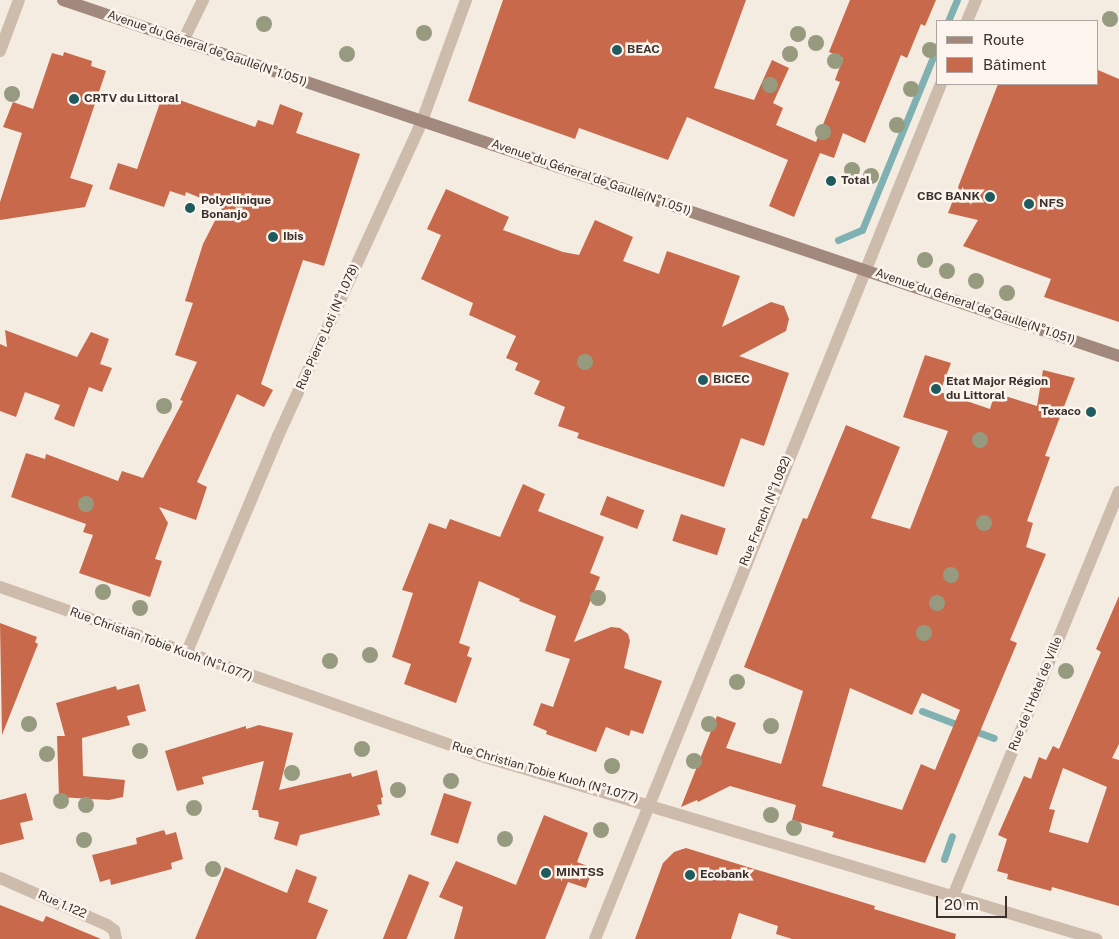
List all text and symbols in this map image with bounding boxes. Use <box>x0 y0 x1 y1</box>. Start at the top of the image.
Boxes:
street label: Avenue du Géneral de Gaulle(N°1.051) <box>105 8 309 90</box>
legend <box>936 20 1099 85</box>
text: Route <box>983 31 1024 48</box>
place label: BEAC <box>627 43 660 57</box>
marker: BEAC <box>611 44 623 56</box>
text: Bâtiment <box>983 56 1046 73</box>
place label: CRTV du Littoral <box>84 92 179 106</box>
marker: CRTV du Littoral <box>68 93 80 105</box>
street label: Avenue du Géneral de Gaulle(N°1.051) <box>489 137 693 219</box>
place label: Total <box>841 174 870 188</box>
marker: Total <box>825 175 837 187</box>
place label: CBC BANK <box>917 190 980 204</box>
marker: CBC BANK <box>984 191 996 203</box>
place label: Polyclinique Bonanjo <box>201 194 271 222</box>
place label: NFS <box>1039 197 1064 211</box>
marker: NFS <box>1023 198 1035 210</box>
marker: Polyclinique Bonanjo <box>183 201 197 215</box>
place label: Ibis <box>283 230 304 244</box>
marker: Ibis <box>267 231 279 243</box>
street label: Rue Pierre Loti (N°1.078) <box>294 262 362 392</box>
street label: Avenue du Géneral de Gaulle(N°1.051) <box>873 266 1077 348</box>
place label: BICEC <box>713 373 750 387</box>
marker: BICEC <box>697 374 709 386</box>
place label: Etat Major Région du Littoral <box>946 375 1048 403</box>
marker: Etat Major Région du Littoral <box>930 383 942 395</box>
place label: Texaco <box>1041 405 1081 419</box>
marker: Texaco <box>1085 406 1097 418</box>
street label: Rue French (N°1.082) <box>737 454 795 568</box>
street label: Rue Christian Tobie Kuoh (N°1.077) <box>68 605 254 685</box>
street label: Rue de l'Hôtel de Ville <box>1006 634 1066 754</box>
street label: Rue Christian Tobie Kuoh (N°1.077) <box>450 739 640 807</box>
place label: MINTSS <box>556 866 604 880</box>
marker: MINTSS <box>540 867 552 879</box>
place label: Ecobank <box>700 868 749 882</box>
marker: Ecobank <box>684 869 696 881</box>
scale bar <box>939 886 1010 918</box>
street label: Rue 1.122 <box>36 888 88 922</box>
text: 20 m <box>944 896 979 913</box>

